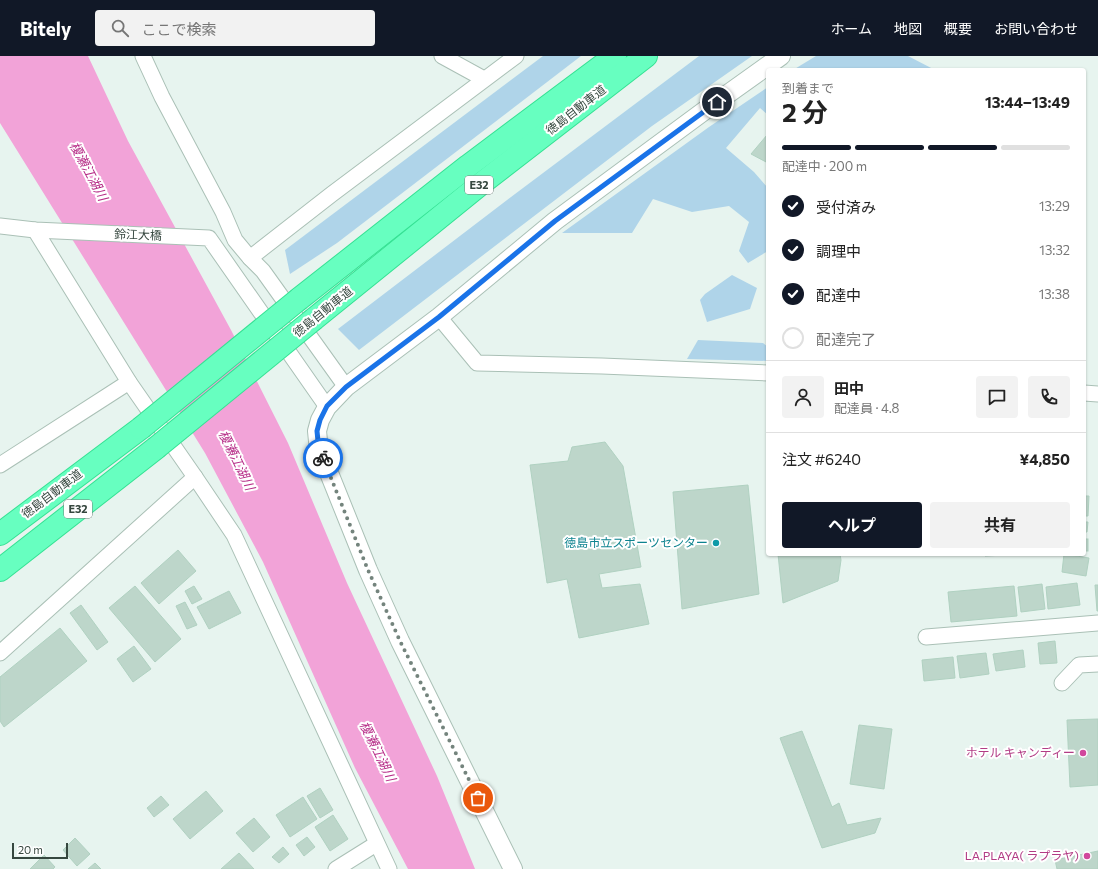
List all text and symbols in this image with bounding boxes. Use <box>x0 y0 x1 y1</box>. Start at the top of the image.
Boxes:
search box <box>95 10 375 46</box>
text: Bitely <box>20 17 71 40</box>
icon: search <box>109 17 131 39</box>
text: ここで検索 <box>141 20 216 38</box>
text: ホーム <box>830 20 872 37</box>
text: 地図 <box>894 20 922 37</box>
text: 概要 <box>944 20 972 37</box>
text: お問い合わせ <box>994 20 1078 37</box>
text: 到着まで <box>782 80 834 96</box>
street label: 徳島自動車道 <box>543 82 608 137</box>
pin <box>700 85 734 119</box>
icon: home <box>706 91 728 113</box>
text: 13:44–13:49 <box>985 93 1070 111</box>
text: 2 分 <box>782 96 828 127</box>
water label: 榎瀬江湖川 <box>67 139 112 205</box>
text: 配達中 · 200 m <box>782 158 867 174</box>
road number: E32 <box>465 176 493 194</box>
icon: check <box>782 195 804 217</box>
text: 受付済み <box>816 198 876 216</box>
text: 13:29 <box>1039 198 1070 214</box>
street label: 鈴江大橋 <box>114 226 162 242</box>
icon: check <box>782 239 804 261</box>
text: 調理中 <box>816 242 861 260</box>
text: 13:32 <box>1039 242 1070 258</box>
street label: 徳島自動車道 <box>290 283 355 339</box>
icon: check <box>782 283 804 305</box>
text: 配達中 <box>816 286 861 304</box>
text: 13:38 <box>1039 286 1070 302</box>
text: 配達完了 <box>816 330 876 348</box>
button: person <box>782 376 824 418</box>
button: chat <box>976 376 1018 418</box>
button: phone <box>1028 376 1070 418</box>
text: 田中 <box>834 379 864 397</box>
text: 配達員 · 4.8 <box>834 400 900 416</box>
water label: 榎瀬江湖川 <box>216 427 259 495</box>
courier <box>303 438 343 478</box>
icon: bike <box>312 447 334 469</box>
text: 注文 #6240 <box>782 450 861 468</box>
text: ¥4,850 <box>1020 450 1070 468</box>
street label: 徳島自動車道 <box>18 466 84 520</box>
road number: E32 <box>64 500 92 518</box>
button: ヘルプ <box>782 502 922 548</box>
button: 共有 <box>930 502 1070 548</box>
place label: 徳島市立スポーツセンター <box>564 535 708 549</box>
marker: 徳島市立スポーツセンター <box>711 538 721 548</box>
water label: 榎瀬江湖川 <box>357 718 400 786</box>
place label: ホテル キャンディー <box>966 745 1075 759</box>
marker: ホテル キャンディー <box>1078 748 1088 758</box>
pin <box>461 781 495 815</box>
icon: bag <box>467 787 489 809</box>
scale bar <box>12 841 68 860</box>
text: 20 m <box>18 843 43 856</box>
place label: LA.PLAYA( ラプラヤ) <box>965 848 1079 862</box>
marker: LA.PLAYA( ラプラヤ) <box>1082 851 1092 861</box>

